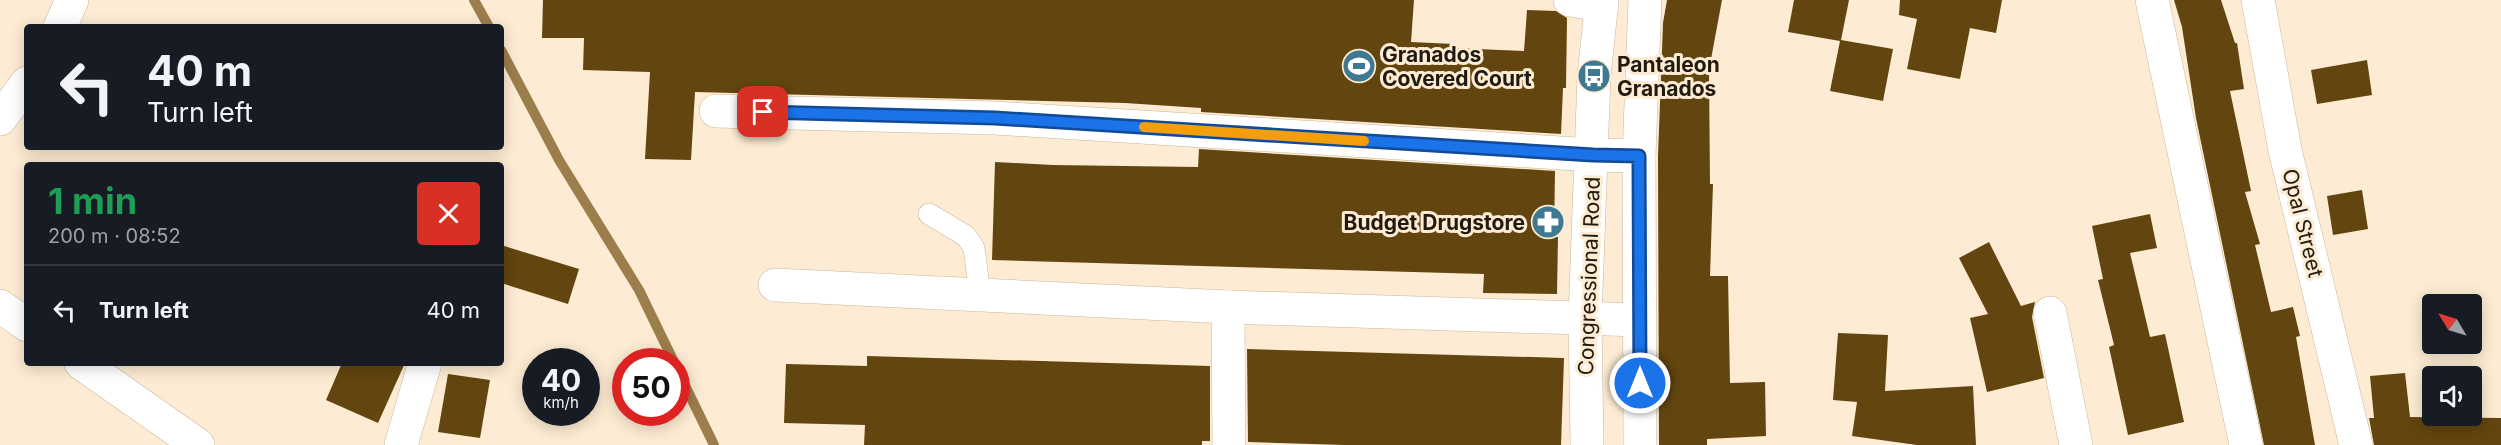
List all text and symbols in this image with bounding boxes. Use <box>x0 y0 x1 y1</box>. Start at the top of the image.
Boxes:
place label: Granados Covered Court <box>1382 42 1532 91</box>
text: 40 m <box>147 45 252 96</box>
icon: left <box>48 48 126 126</box>
sports icon: Granados Covered Court <box>1341 48 1377 84</box>
place label: Pantaleon Granados <box>1617 52 1720 101</box>
bus stop icon: Pantaleon Granados <box>1576 58 1612 94</box>
pin <box>737 86 788 137</box>
icon: arrive <box>746 95 779 128</box>
text: Turn left <box>147 96 253 129</box>
street label: Opal Street <box>2277 166 2329 280</box>
street label: Congressional Road <box>1573 176 1605 376</box>
text: 1 min <box>48 179 137 223</box>
button: close <box>417 182 480 245</box>
pharmacy icon: Budget Drugstore <box>1530 204 1566 240</box>
place label: Budget Drugstore <box>1344 210 1525 235</box>
text: 200 m · 08:52 <box>48 224 181 248</box>
icon: left <box>48 294 81 327</box>
north arrow <box>2422 294 2482 354</box>
map controls <box>2422 294 2482 426</box>
text: Turn left <box>99 297 189 323</box>
text: 40 m <box>426 297 480 323</box>
speed limit sign: 50 <box>612 348 690 426</box>
position arrow <box>1608 351 1672 415</box>
text: 40 <box>541 362 581 398</box>
button: sound <box>2422 366 2482 426</box>
text: km/h <box>543 393 579 412</box>

